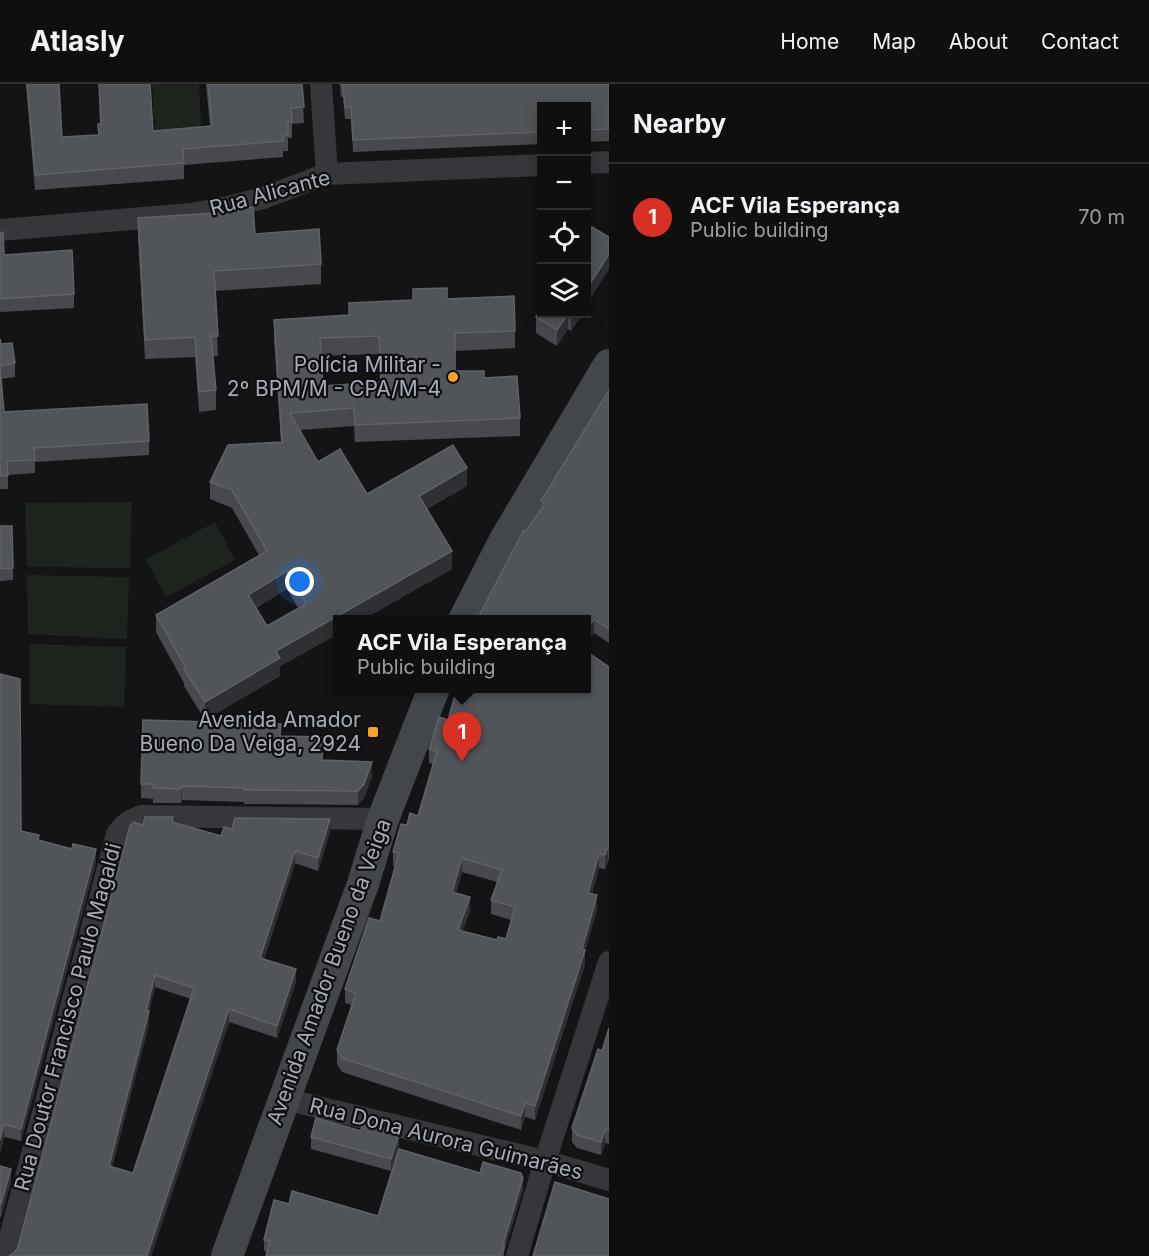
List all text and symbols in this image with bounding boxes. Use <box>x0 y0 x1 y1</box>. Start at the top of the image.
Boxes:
text: Atlasly <box>30 24 125 58</box>
text: Home <box>780 29 839 54</box>
text: Map <box>872 29 916 54</box>
text: About <box>949 29 1008 54</box>
text: Contact <box>1041 29 1119 54</box>
map controls <box>537 102 591 318</box>
button: + <box>537 102 591 156</box>
text: Nearby <box>633 108 726 139</box>
button: − <box>537 156 591 210</box>
street label: Rua Alicante <box>207 164 333 221</box>
text: ACF Vila Esperança <box>690 192 900 218</box>
text: 1 <box>648 205 657 229</box>
text: 70 m <box>1078 205 1125 229</box>
button: locate <box>537 210 591 264</box>
text: Public building <box>690 218 829 242</box>
button: layers <box>537 264 591 318</box>
place label: Polícia Militar - 2º BPM/M - CPA/M-4 <box>227 352 441 401</box>
marker: Polícia Militar - 2º BPM/M - CPA/M-4 <box>446 370 460 384</box>
your location <box>285 567 314 596</box>
popup <box>333 615 591 693</box>
text: ACF Vila Esperança <box>357 629 567 655</box>
text: Public building <box>357 655 496 679</box>
place label: Avenida Amador Bueno Da Veiga, 2924 <box>140 707 361 756</box>
pin: 1 <box>442 712 482 762</box>
marker: Avenida Amador Bueno Da Veiga, 2924 <box>366 725 380 739</box>
street label: Avenida Amador Bueno da Veiga <box>261 815 396 1128</box>
street label: Rua Doutor Francisco Paulo Magaldi <box>9 840 126 1194</box>
street label: Rua Dona Aurora Guimarães <box>307 1092 585 1185</box>

